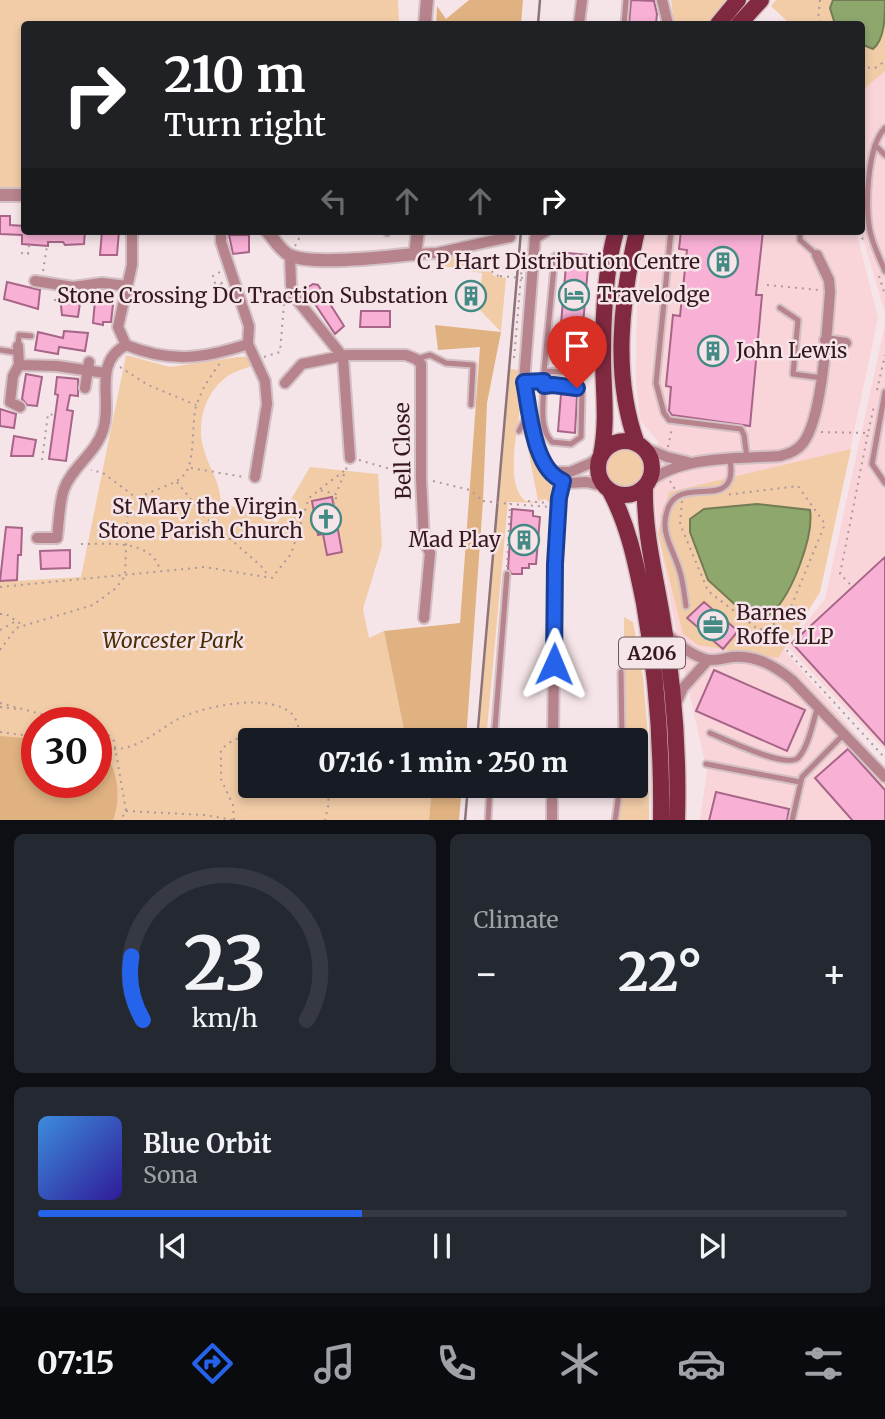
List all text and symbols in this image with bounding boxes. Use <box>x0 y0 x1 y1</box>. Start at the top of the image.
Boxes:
text: 210 m <box>164 44 305 105</box>
icon: right <box>49 49 140 140</box>
text: Turn right <box>164 105 326 145</box>
icon: left <box>315 182 353 220</box>
icon: ahead <box>388 182 426 220</box>
icon: ahead <box>461 182 499 220</box>
icon: right <box>534 182 572 220</box>
building icon: C P Hart Distribution Centre <box>706 245 740 279</box>
place label: C P Hart Distribution Centre <box>417 248 700 275</box>
hotel icon: Travelodge <box>557 278 591 312</box>
building icon: Stone Crossing DC Traction Substation <box>454 279 488 313</box>
place label: Travelodge <box>597 281 710 308</box>
place label: Stone Crossing DC Traction Substation <box>57 282 448 309</box>
pin <box>547 316 607 388</box>
icon: arrive <box>558 327 596 365</box>
building icon: John Lewis <box>696 334 730 368</box>
place label: John Lewis <box>735 337 847 364</box>
street label: Bell Close <box>388 402 417 500</box>
place label: St Mary the Virgin, Stone Parish Church <box>98 493 303 544</box>
church icon: St Mary the Virgin, Stone Parish Church <box>309 502 343 536</box>
building icon: Mad Play <box>507 523 541 557</box>
place label: Mad Play <box>408 526 502 553</box>
place label: Barnes Roffe LLP <box>736 599 834 650</box>
office icon: Barnes Roffe LLP <box>696 608 730 642</box>
park label: Worcester Park <box>102 627 244 654</box>
position arrow <box>517 627 591 701</box>
road number: A206 <box>619 638 685 668</box>
speed limit sign: 30 <box>21 707 112 798</box>
text: 07:16 · 1 min · 250 m <box>318 746 568 779</box>
text: Climate <box>474 905 559 934</box>
text: 23 <box>183 918 266 1010</box>
text: 22° <box>618 940 703 1005</box>
text: − <box>474 950 499 997</box>
text: + <box>822 950 847 997</box>
text: km/h <box>192 1001 258 1033</box>
text: Blue Orbit <box>143 1127 272 1160</box>
text: Sona <box>143 1160 198 1189</box>
icon: previous <box>154 1227 192 1265</box>
icon: pause <box>423 1227 461 1265</box>
icon: next <box>693 1227 731 1265</box>
icon: directions <box>188 1339 237 1388</box>
icon: music <box>310 1339 359 1388</box>
icon: phone <box>432 1339 481 1388</box>
icon: climate <box>555 1339 604 1388</box>
icon: car <box>677 1339 726 1388</box>
icon: filters <box>799 1339 848 1388</box>
text: 07:15 <box>37 1343 115 1383</box>

